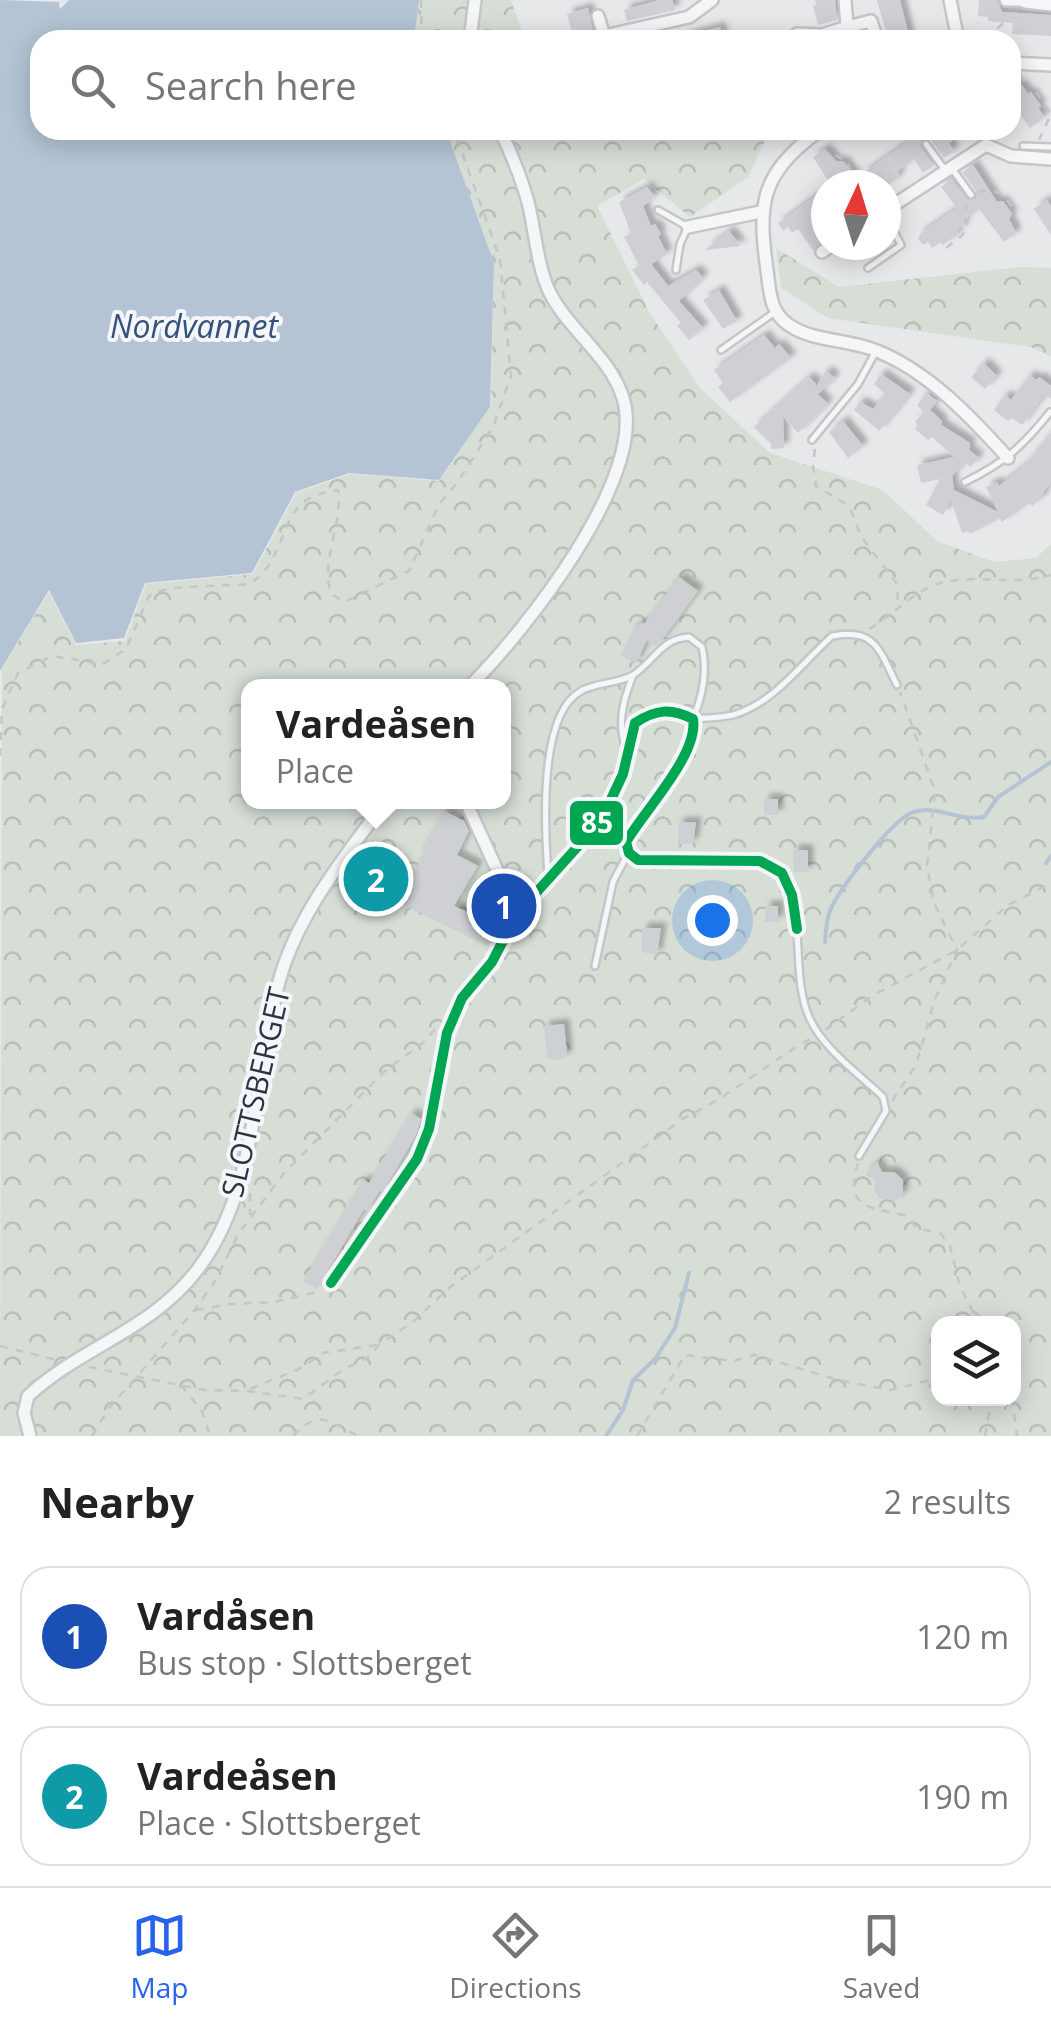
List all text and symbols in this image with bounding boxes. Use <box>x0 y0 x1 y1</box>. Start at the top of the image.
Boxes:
search box <box>30 30 1021 140</box>
icon: search <box>65 58 120 113</box>
text: Search here <box>145 59 357 111</box>
north arrow <box>811 170 901 260</box>
water label: Nordvannet <box>110 304 279 347</box>
popup <box>241 679 511 809</box>
text: Vardeåsen <box>276 697 476 749</box>
text: Place <box>276 749 354 792</box>
line badge: 85 <box>568 799 625 847</box>
text: 85 <box>581 803 613 841</box>
pin: 2 <box>344 842 408 916</box>
pin: 1 <box>472 868 536 944</box>
your location <box>687 895 738 946</box>
street label: SLOTTSBERGET <box>211 982 299 1201</box>
map controls <box>931 1316 1021 1406</box>
button: layers <box>931 1316 1021 1406</box>
text: Nearby <box>40 1473 194 1530</box>
text: 2 results <box>884 1480 1011 1523</box>
text: Vardåsen <box>137 1589 315 1641</box>
text: 1 <box>65 1615 84 1658</box>
text: 120 m <box>916 1615 1009 1658</box>
text: Bus stop · Slottsberget <box>137 1641 472 1684</box>
text: Vardeåsen <box>137 1749 338 1801</box>
text: 2 <box>65 1775 84 1818</box>
text: 190 m <box>916 1775 1009 1818</box>
text: Place · Slottsberget <box>137 1801 421 1844</box>
tab: Map <box>130 1908 188 2006</box>
tab: Directions <box>449 1908 582 2006</box>
tab: Saved <box>843 1908 920 2006</box>

